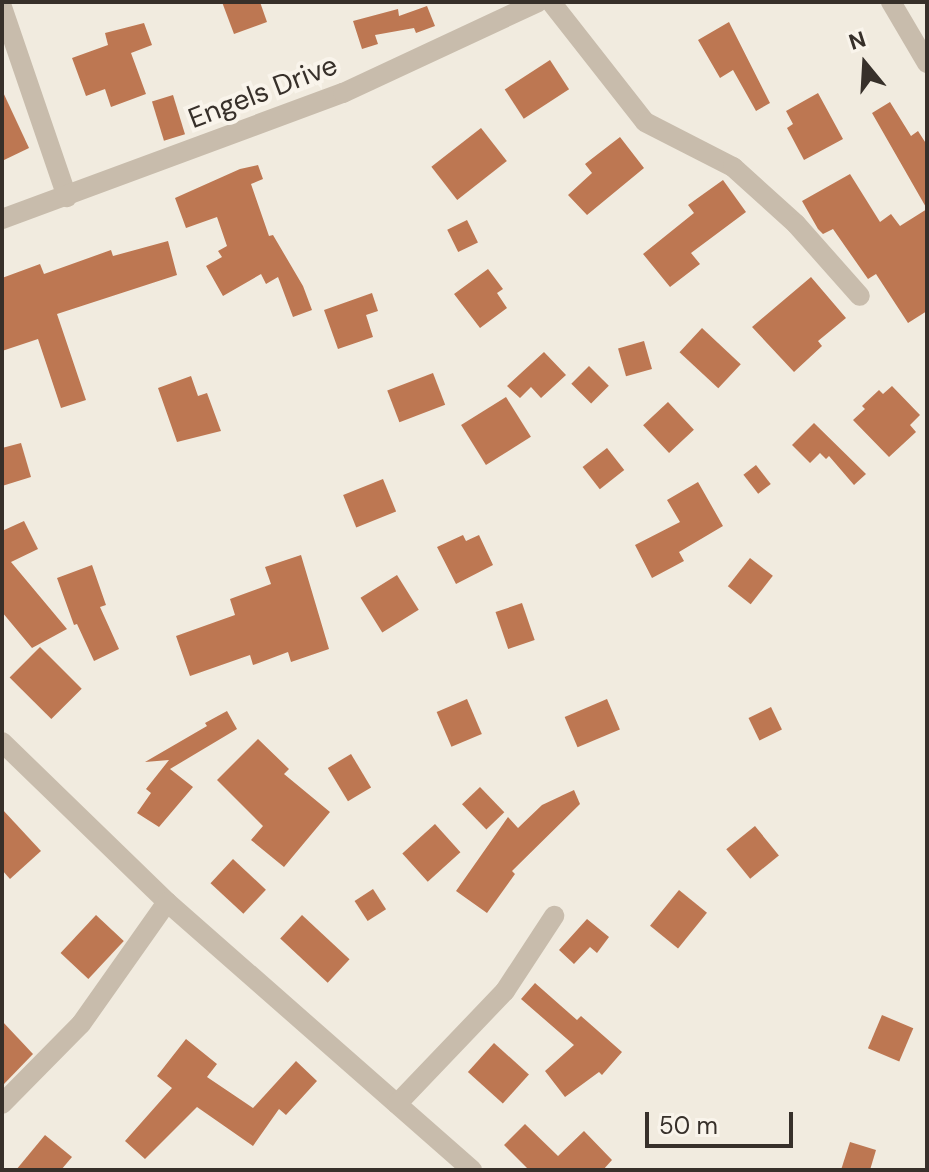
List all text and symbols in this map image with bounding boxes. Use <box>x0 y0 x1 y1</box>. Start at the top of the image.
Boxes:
north arrow <box>825 24 905 104</box>
text: N <box>845 24 870 57</box>
street label: Engels Drive <box>184 48 342 136</box>
scale bar <box>649 1096 797 1146</box>
text: 50 m <box>659 1110 718 1141</box>

